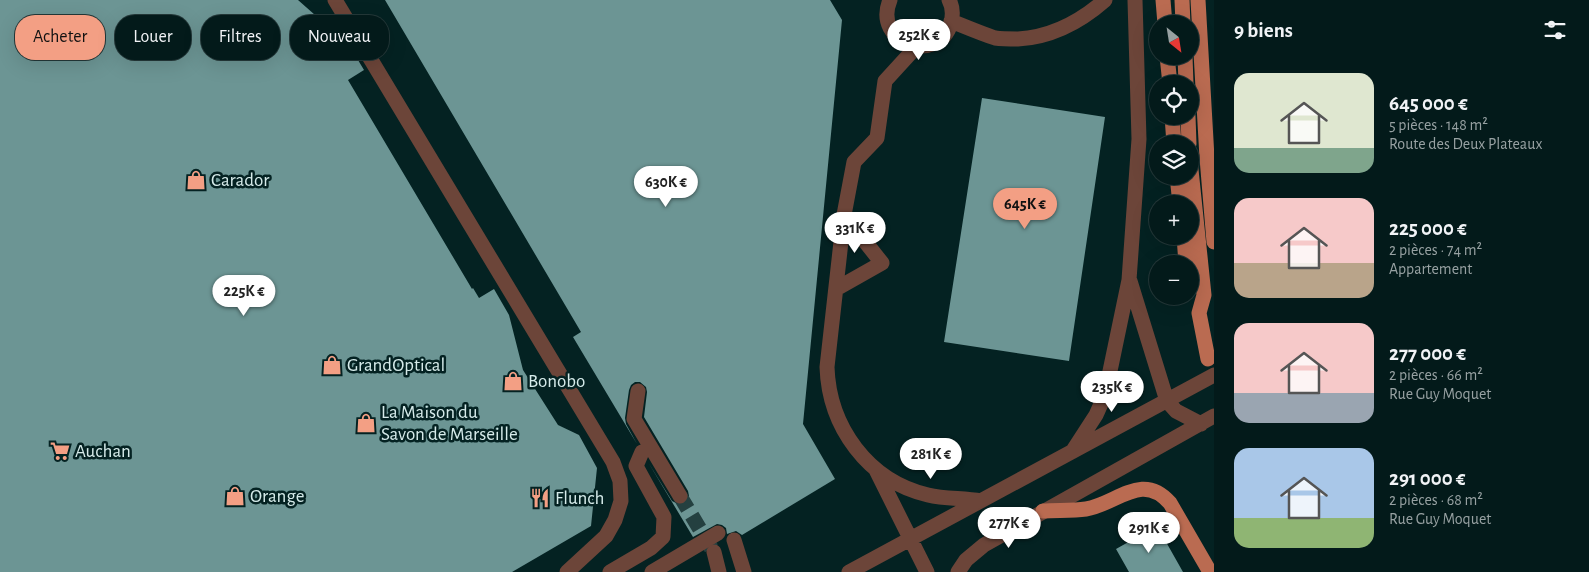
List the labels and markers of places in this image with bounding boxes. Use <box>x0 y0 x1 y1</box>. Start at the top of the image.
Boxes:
pin: 252K € <box>878 18 960 61</box>
pin: 630K € <box>625 166 707 208</box>
shop icon: Carador <box>185 169 207 191</box>
place label: Carador <box>211 171 269 190</box>
pin: 645K € <box>984 188 1066 230</box>
pin: 331K € <box>814 212 896 254</box>
pin: 225K € <box>203 274 285 317</box>
shop icon: GrandOptical <box>321 354 343 376</box>
place label: GrandOptical <box>347 356 445 375</box>
shop icon: Bonobo <box>502 370 524 392</box>
pin: 235K € <box>1071 370 1153 413</box>
place label: Bonobo <box>528 372 585 391</box>
place label: La Maison du Savon de Marseille <box>381 403 518 444</box>
shop icon: La Maison du Savon de Marseille <box>355 412 377 434</box>
pin: 281K € <box>890 438 972 480</box>
supermarket icon: Auchan <box>49 440 71 462</box>
place label: Auchan <box>75 442 131 461</box>
shop icon: Orange <box>224 485 246 507</box>
place label: Orange <box>250 487 304 506</box>
restaurant icon: Flunch <box>529 487 551 509</box>
place label: Flunch <box>555 489 604 508</box>
pin: 277K € <box>968 506 1050 549</box>
pin: 291K € <box>1108 512 1190 554</box>

